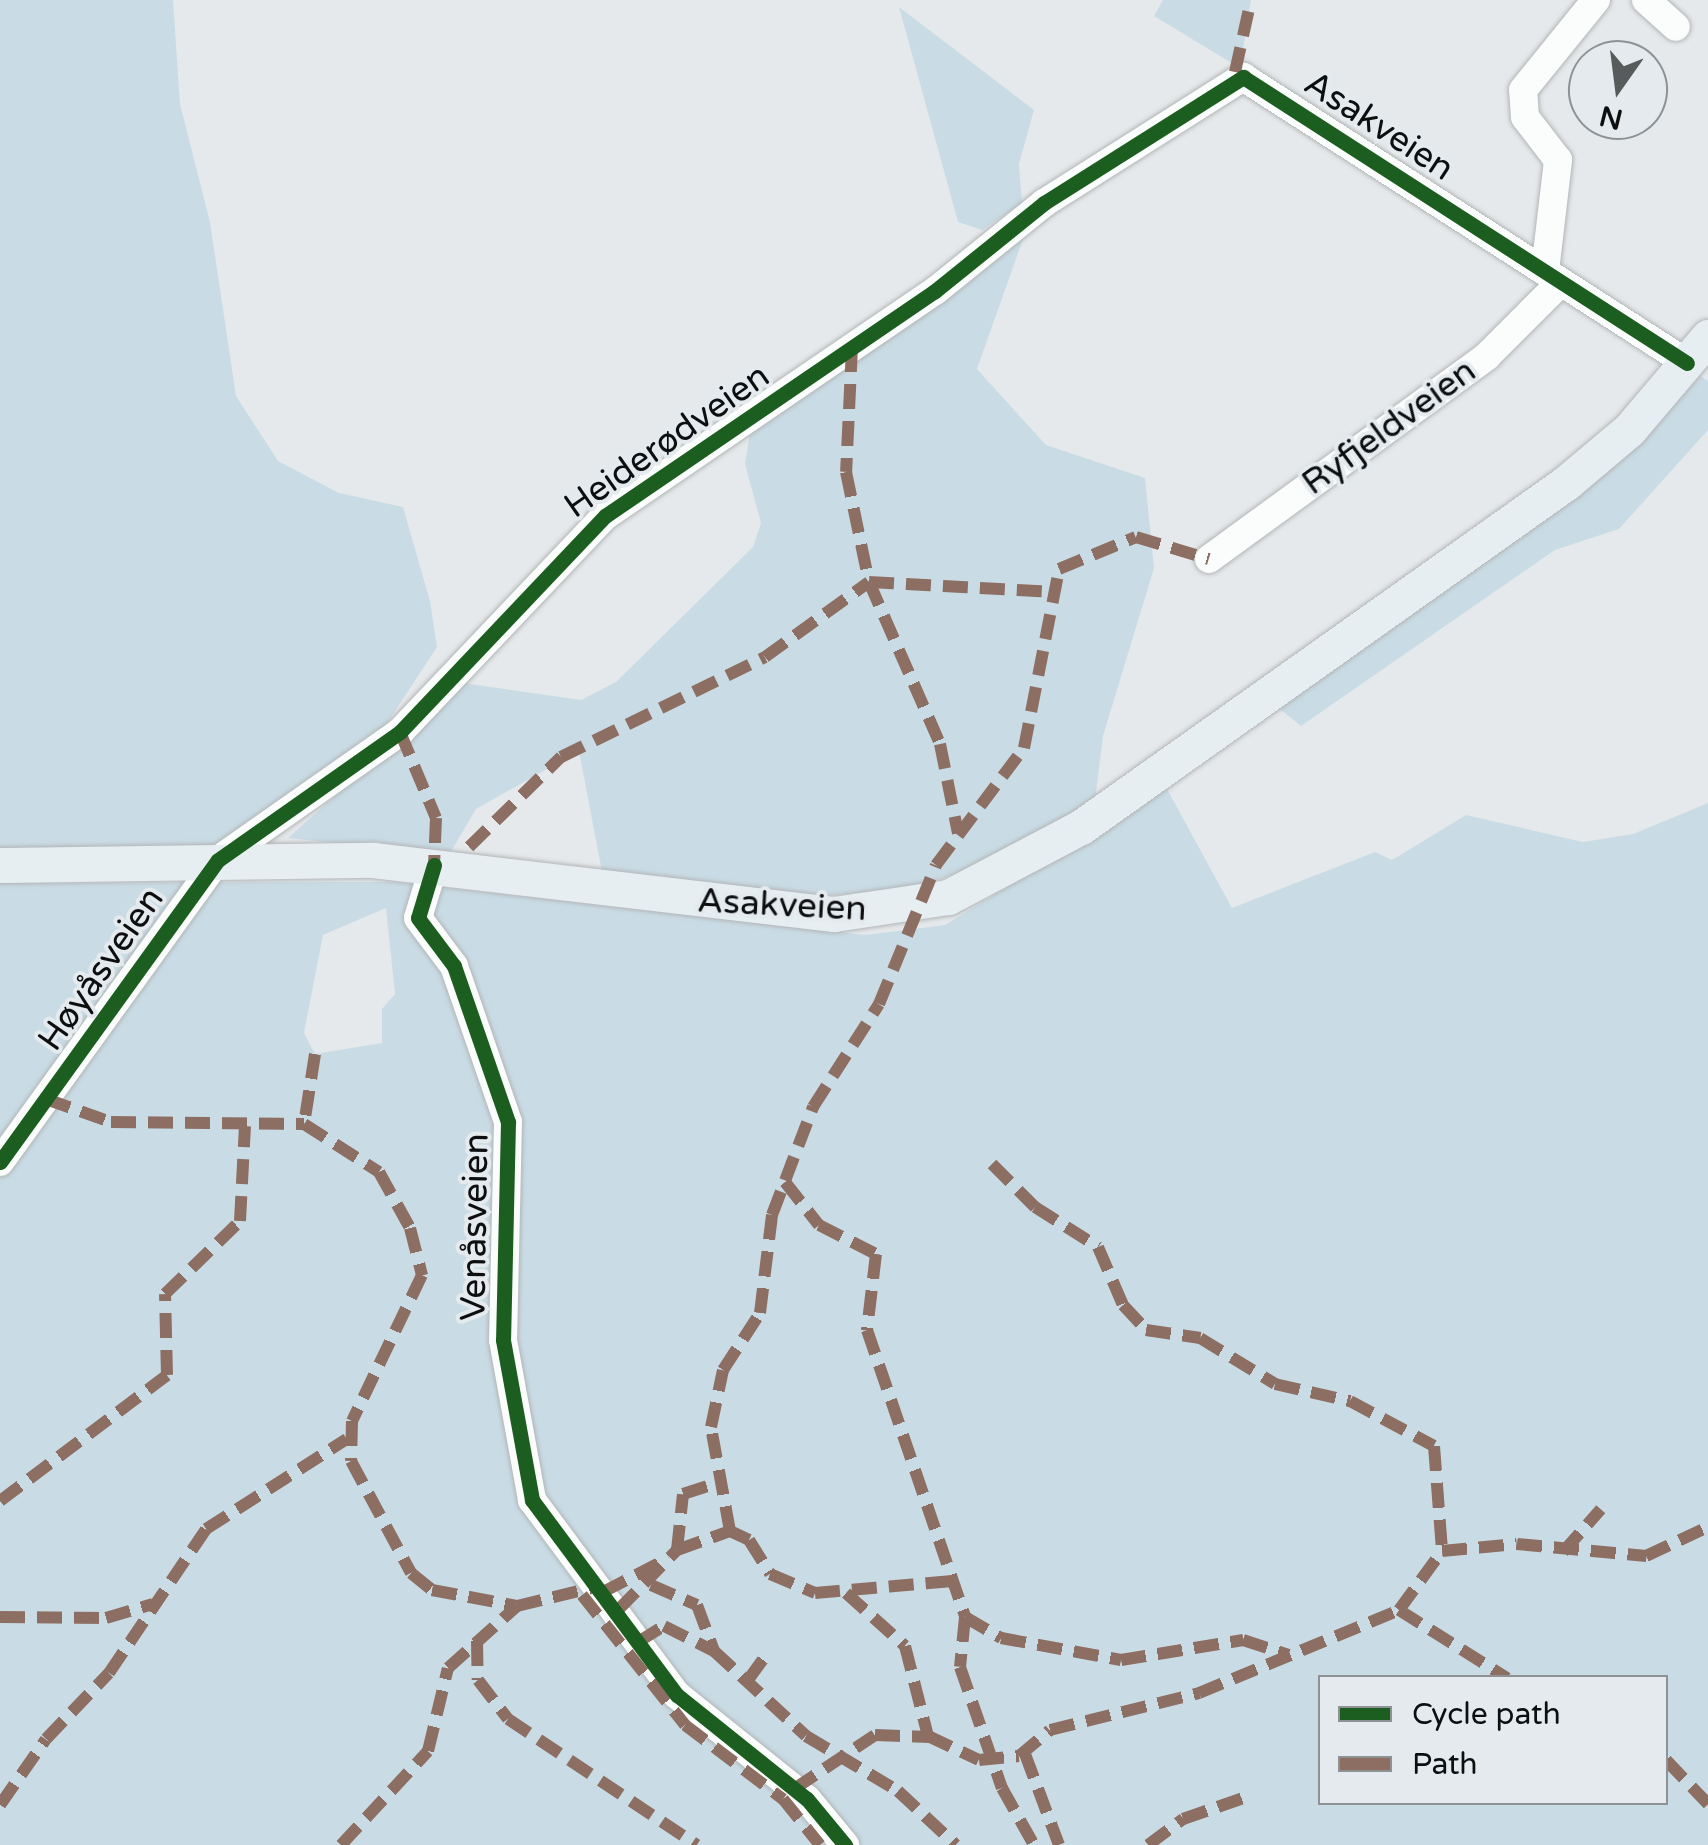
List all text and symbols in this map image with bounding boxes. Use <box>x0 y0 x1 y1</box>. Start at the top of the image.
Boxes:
north arrow <box>1568 40 1668 140</box>
street label: Asakveien <box>1296 62 1462 190</box>
text: N <box>1596 98 1626 136</box>
street label: Ryfjeldveien <box>1294 350 1484 504</box>
street label: Heiderødveien <box>556 355 778 527</box>
street label: Høyåsveien <box>29 879 173 1059</box>
street label: Asakveien <box>696 880 868 930</box>
street label: Venåsveien <box>452 1133 498 1321</box>
legend <box>1318 1675 1668 1805</box>
text: Cycle path <box>1412 1696 1561 1733</box>
text: Path <box>1412 1746 1478 1783</box>

